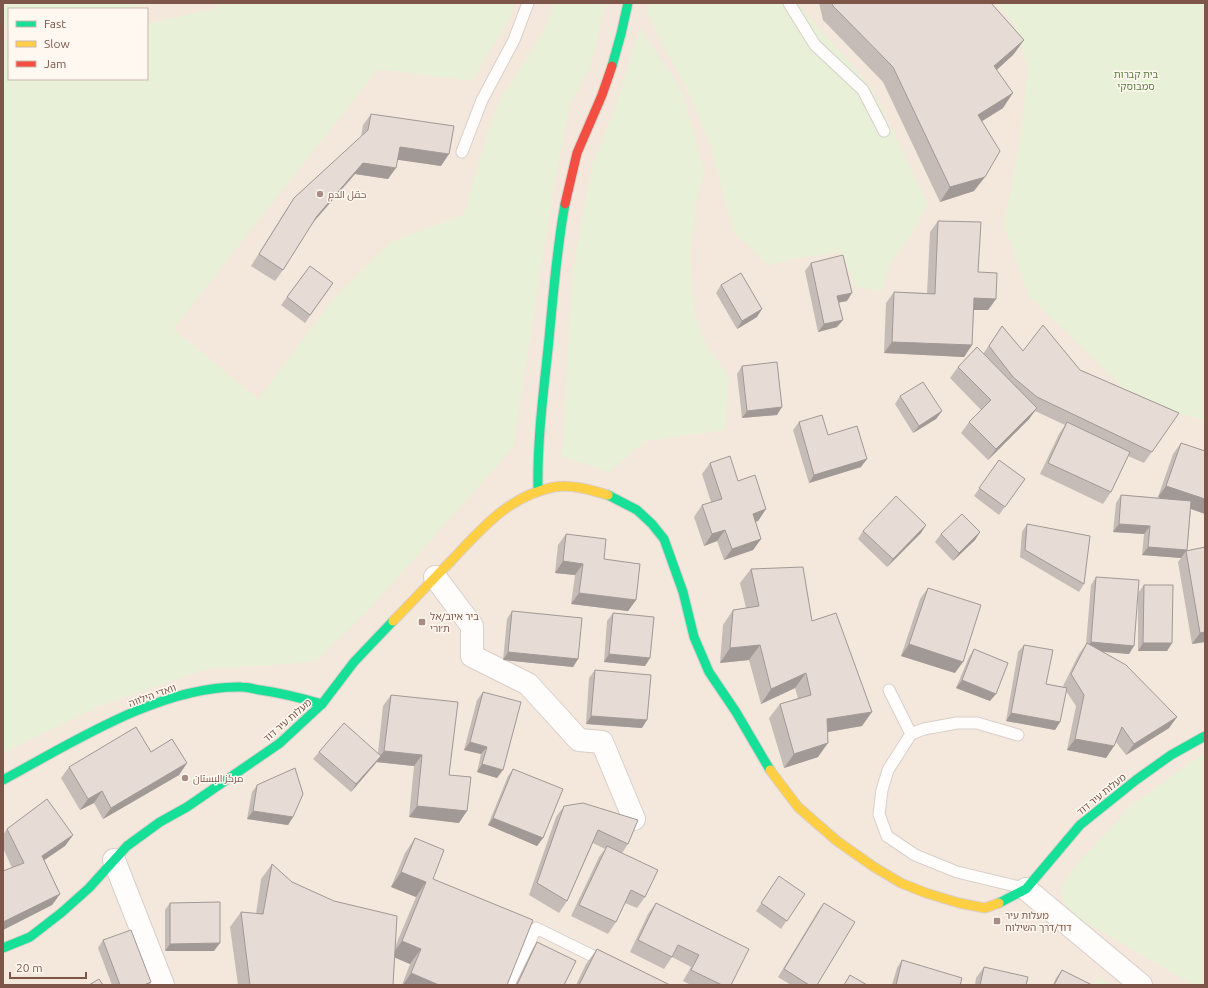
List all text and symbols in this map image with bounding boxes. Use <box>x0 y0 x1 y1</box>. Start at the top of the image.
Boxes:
legend <box>8 8 148 80</box>
text: Fast <box>44 17 66 30</box>
text: Slow <box>44 37 70 50</box>
text: Jam <box>44 57 66 70</box>
park label: בית קברות סמבוסקי <box>1114 69 1158 92</box>
marker: حقل الدم <box>315 189 325 199</box>
place label: حقل الدم <box>328 189 366 202</box>
place label: ביר איוב/אל ת׳ורי <box>430 611 479 634</box>
marker: ביר איוב/אל ת׳ורי <box>417 617 427 627</box>
street label: וואדי הילווה <box>127 682 177 709</box>
street label: מעלות עיר דוד <box>261 696 314 744</box>
street label: מעלות עיר דוד <box>1075 771 1128 818</box>
marker: مركز البستان <box>180 773 190 783</box>
place label: مركز البستان <box>193 773 244 785</box>
place label: מעלות עיר דוד/דרך השילוח <box>1005 910 1072 933</box>
marker: מעלות עיר דוד/דרך השילוח <box>992 916 1002 926</box>
scale bar <box>10 954 86 980</box>
text: 20 m <box>16 961 43 974</box>

